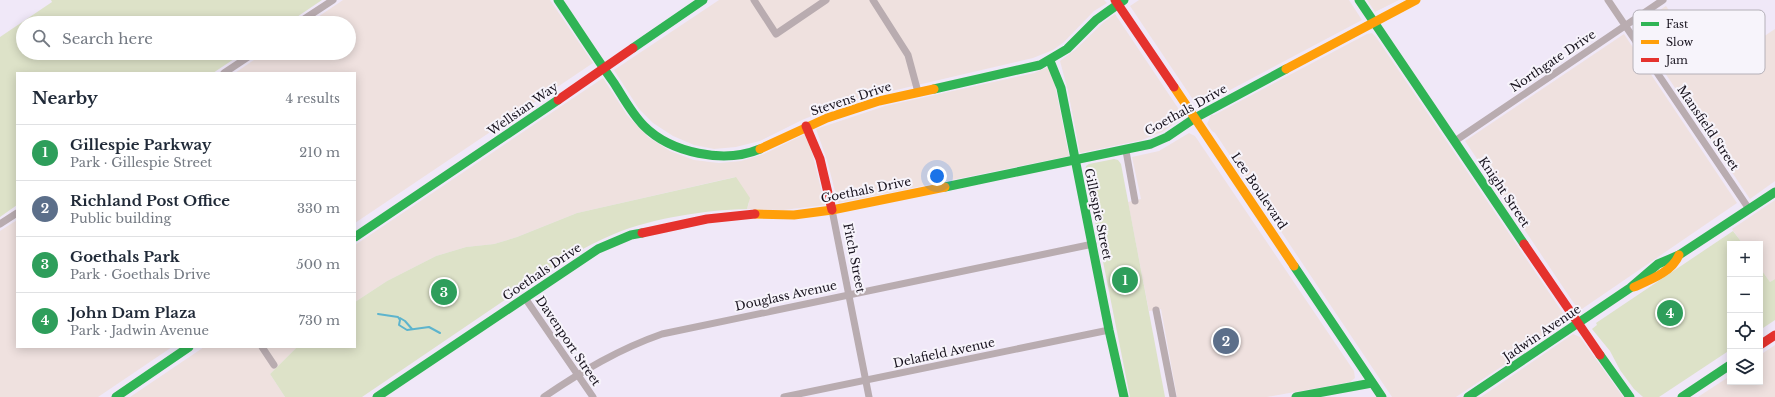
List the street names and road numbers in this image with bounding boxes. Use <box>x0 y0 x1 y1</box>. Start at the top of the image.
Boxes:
street label: Northgate Drive <box>1507 26 1598 95</box>
street label: Stevens Drive <box>808 78 893 119</box>
street label: Wellsian Way <box>484 79 561 139</box>
street label: Goethals Drive <box>1142 81 1230 138</box>
street label: Mansfield Street <box>1674 82 1743 174</box>
street label: Lee Boulevard <box>1228 150 1291 232</box>
street label: Knight Street <box>1475 154 1534 230</box>
street label: Gillespie Street <box>1081 167 1116 262</box>
street label: Goethals Drive <box>819 173 912 206</box>
street label: Fitch Street <box>840 222 869 295</box>
street label: Goethals Drive <box>500 240 584 303</box>
street label: Douglass Avenue <box>734 277 838 314</box>
street label: Davenport Street <box>533 293 604 389</box>
street label: Jadwin Avenue <box>1498 301 1583 365</box>
street label: Delafield Avenue <box>892 334 996 371</box>

